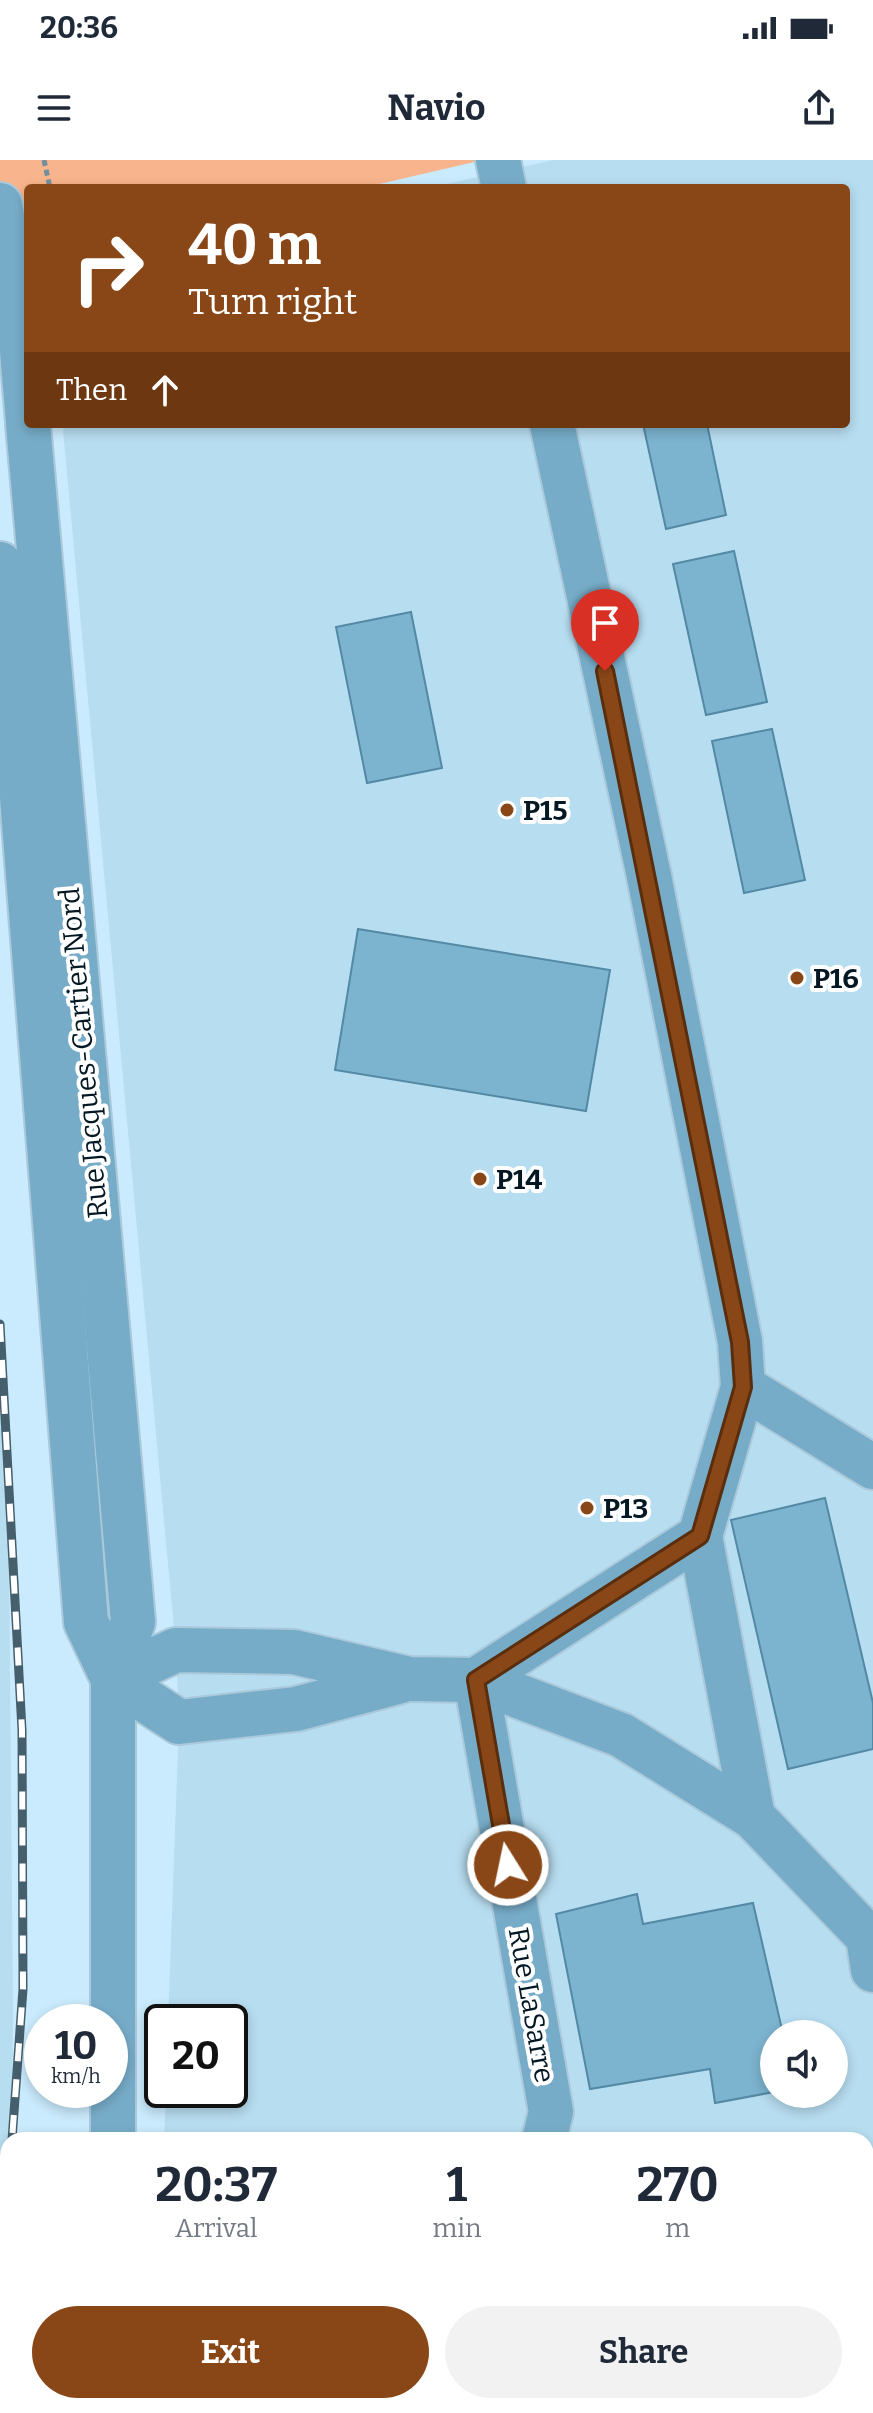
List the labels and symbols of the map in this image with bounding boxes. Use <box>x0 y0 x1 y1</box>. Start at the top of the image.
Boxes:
pin <box>571 589 639 671</box>
place label: P15 <box>523 794 568 827</box>
marker: P15 <box>498 801 516 819</box>
street label: Rue Jacques-Cartier Nord <box>53 886 114 1220</box>
place label: P16 <box>813 962 859 995</box>
marker: P16 <box>788 969 806 987</box>
place label: P14 <box>496 1163 542 1196</box>
marker: P14 <box>471 1170 489 1188</box>
place label: P13 <box>603 1492 648 1525</box>
marker: P13 <box>578 1499 596 1517</box>
position arrow <box>466 1823 550 1907</box>
street label: Rue LaSarre <box>502 1925 561 2085</box>
speed limit sign: 20 <box>144 2004 248 2108</box>

